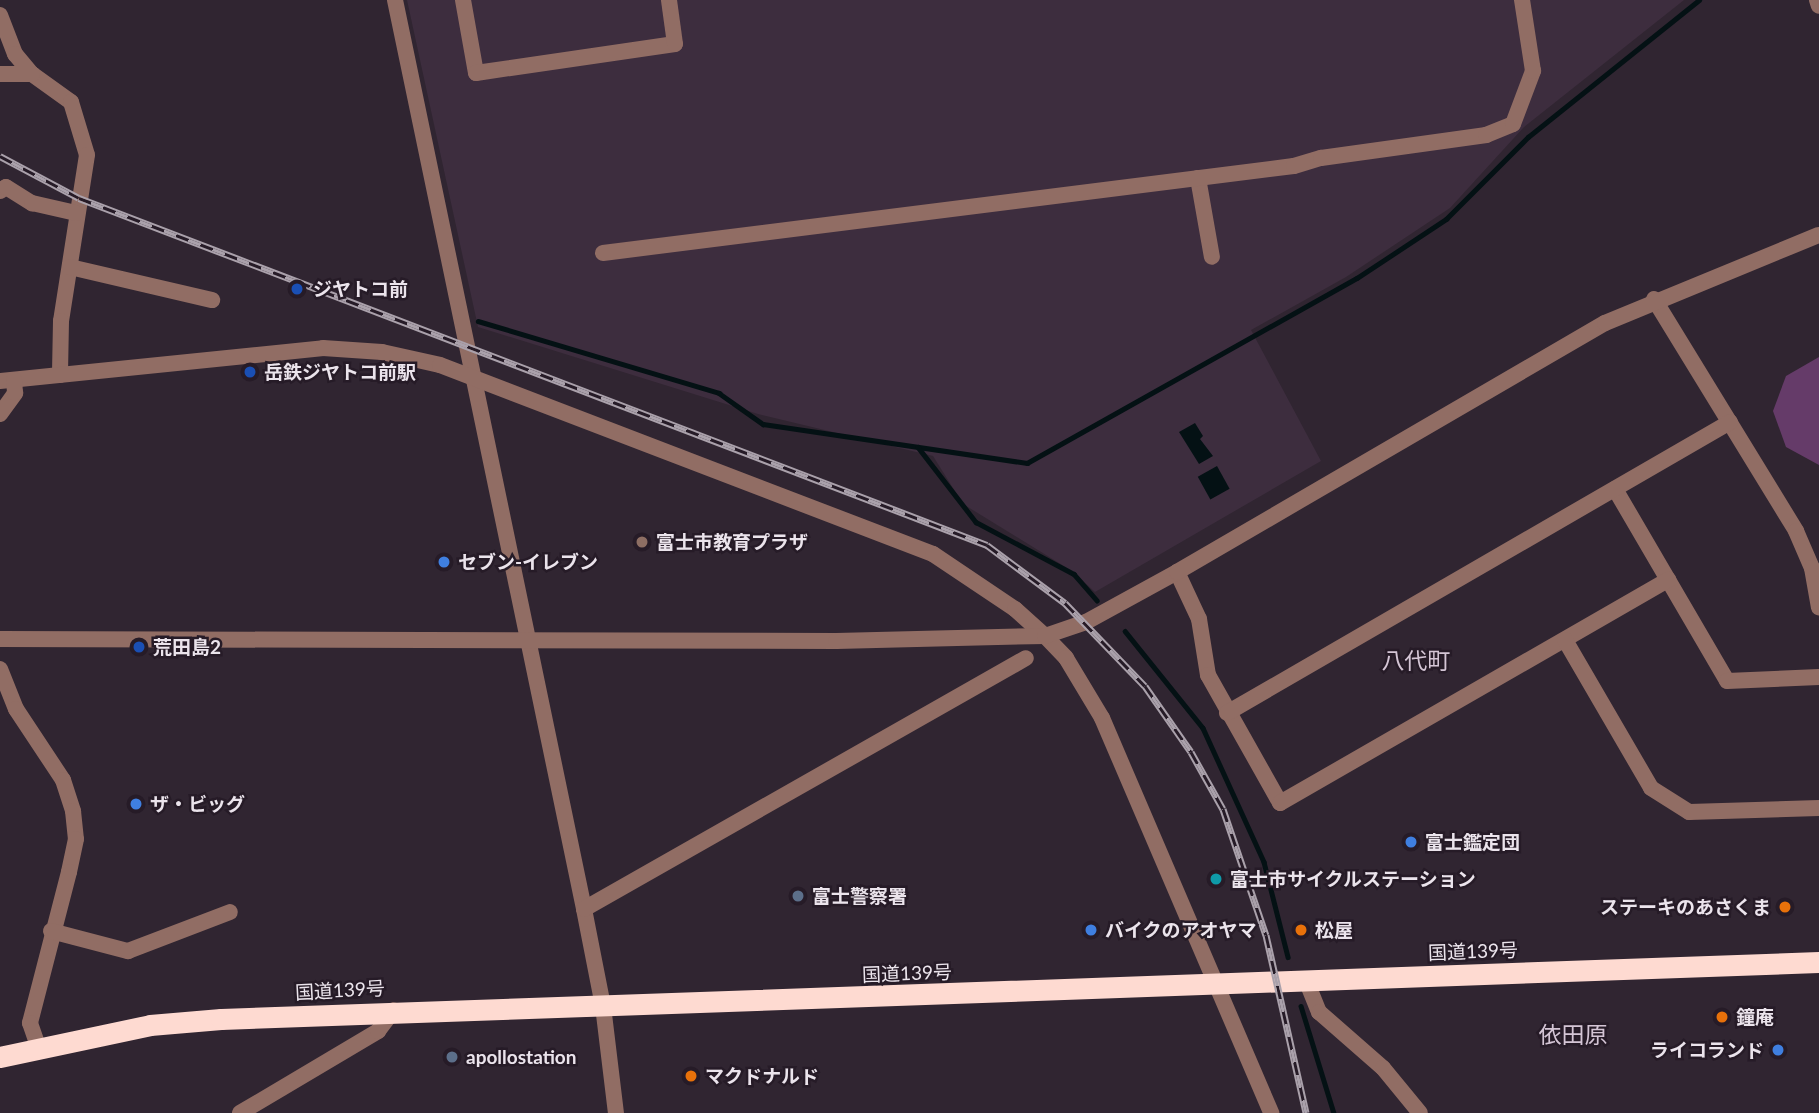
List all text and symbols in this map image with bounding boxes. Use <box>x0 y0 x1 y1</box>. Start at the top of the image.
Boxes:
place label: ジヤトコ前 <box>313 278 408 300</box>
marker: ジヤトコ前 <box>287 279 307 299</box>
place label: 岳鉄ジヤトコ前駅 <box>264 361 416 383</box>
marker: 岳鉄ジヤトコ前駅 <box>242 364 258 380</box>
place label: 富士市教育プラザ <box>656 531 808 553</box>
marker: 富士市教育プラザ <box>634 534 650 550</box>
place label: セブン-イレブン <box>458 551 598 573</box>
marker: セブン-イレブン <box>436 554 452 570</box>
place label: 荒田島2 <box>153 636 221 658</box>
marker: 荒田島2 <box>131 639 147 655</box>
district label: 八代町 <box>1382 646 1450 674</box>
place label: ザ・ビッグ <box>150 793 245 815</box>
marker: ザ・ビッグ <box>128 796 144 812</box>
place label: 富士鑑定団 <box>1425 831 1520 853</box>
marker: 富士鑑定団 <box>1403 834 1419 850</box>
place label: 富士市サイクルステーション <box>1230 868 1477 890</box>
marker: 富士市サイクルステーション <box>1208 871 1224 887</box>
place label: 富士警察署 <box>812 885 907 907</box>
marker: 富士警察署 <box>790 888 806 904</box>
place label: ステーキのあさくま <box>1600 896 1771 918</box>
marker: ステーキのあさくま <box>1777 899 1793 915</box>
place label: バイクのアオヤマ <box>1105 919 1257 941</box>
place label: 松屋 <box>1315 919 1353 941</box>
marker: バイクのアオヤマ <box>1083 922 1099 938</box>
marker: 松屋 <box>1293 922 1309 938</box>
street label: 国道139号 <box>1428 938 1518 964</box>
street label: 国道139号 <box>862 960 952 986</box>
street label: 国道139号 <box>294 976 386 1004</box>
place label: 鐘庵 <box>1736 1006 1774 1028</box>
marker: 鐘庵 <box>1714 1009 1730 1025</box>
district label: 依田原 <box>1539 1020 1607 1048</box>
place label: ライコランド <box>1650 1039 1764 1061</box>
marker: ライコランド <box>1770 1042 1786 1058</box>
place label: apollostation <box>466 1046 576 1068</box>
marker: apollostation <box>444 1049 460 1065</box>
place label: マクドナルド <box>705 1065 819 1087</box>
marker: マクドナルド <box>683 1068 699 1084</box>

